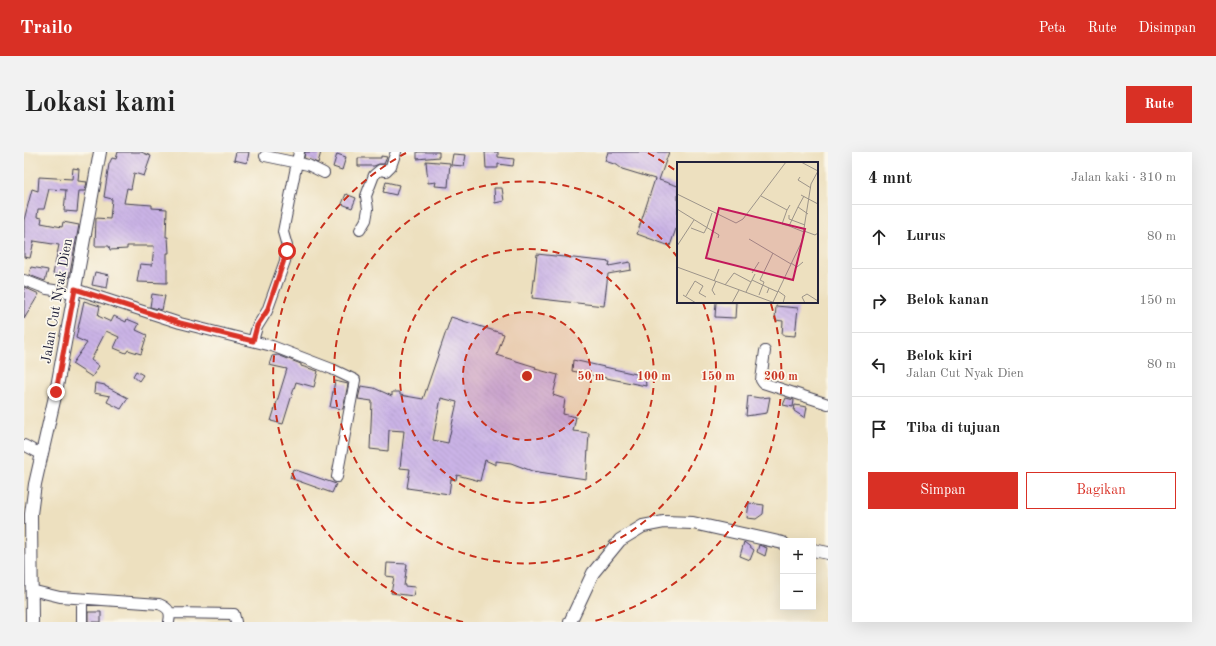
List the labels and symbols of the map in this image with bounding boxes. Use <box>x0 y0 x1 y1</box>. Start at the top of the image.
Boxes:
inset map <box>677 162 818 303</box>
street label: Jalan Cut Nyak Dien <box>39 237 75 365</box>
route start <box>278 242 296 260</box>
centre of rings <box>520 369 534 383</box>
text: 50 m <box>578 370 605 383</box>
text: 150 m <box>701 370 735 383</box>
text: 100 m <box>637 371 671 383</box>
text: 200 m <box>764 371 798 383</box>
route end <box>47 383 65 401</box>

